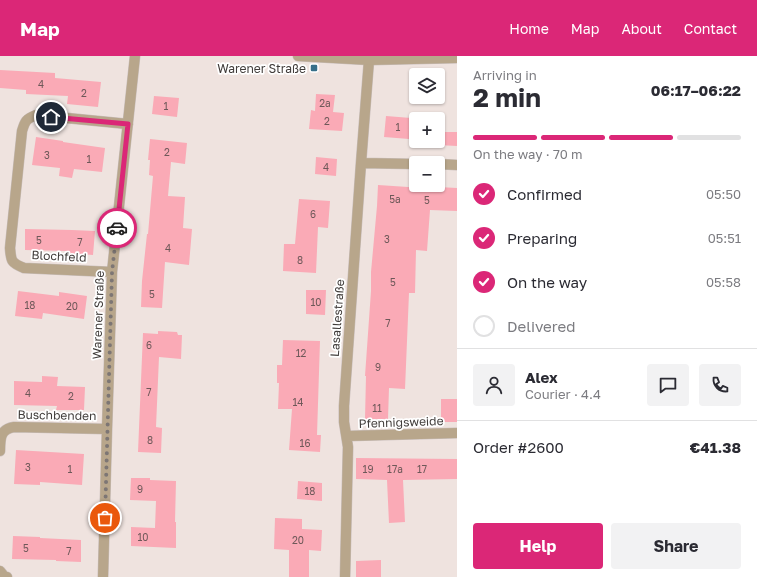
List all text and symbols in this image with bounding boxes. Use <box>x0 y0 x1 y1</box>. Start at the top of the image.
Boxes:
text: Map <box>20 17 60 40</box>
text: Home <box>509 20 549 37</box>
text: Map <box>571 20 599 37</box>
text: About <box>621 20 662 37</box>
text: Contact <box>684 20 737 37</box>
place label: Warener Straße <box>217 61 306 76</box>
marker: Warener Straße <box>309 63 319 73</box>
text: Arriving in <box>473 67 537 83</box>
map controls <box>409 68 445 192</box>
button: layers <box>409 68 445 104</box>
house number: 4 <box>38 78 44 90</box>
text: 06:17–06:22 <box>651 81 741 99</box>
text: 2 min <box>473 82 541 113</box>
house number: 2 <box>81 87 87 99</box>
house number: 2a <box>319 97 331 109</box>
pin <box>34 100 68 134</box>
house number: 1 <box>164 100 169 112</box>
icon: home <box>40 106 62 128</box>
button: + <box>409 112 445 148</box>
house number: 2 <box>324 115 330 127</box>
house number: 1 <box>396 121 401 133</box>
house number: 2 <box>164 146 170 158</box>
text: On the way · 70 m <box>473 146 583 162</box>
house number: 3 <box>44 149 50 161</box>
house number: 1 <box>87 153 92 165</box>
button: − <box>409 156 445 192</box>
house number: 4 <box>323 161 329 173</box>
icon: check <box>473 183 495 205</box>
text: Confirmed <box>507 185 582 203</box>
text: 05:50 <box>706 186 741 202</box>
house number: 5a <box>389 193 401 205</box>
house number: 5 <box>424 194 430 206</box>
courier <box>97 208 137 248</box>
house number: 6 <box>310 208 316 220</box>
icon: car <box>106 217 128 239</box>
icon: check <box>473 227 495 249</box>
text: Preparing <box>507 229 577 247</box>
text: 05:51 <box>708 230 741 246</box>
house number: 3 <box>384 233 390 245</box>
house number: 5 <box>36 234 42 246</box>
house number: 7 <box>77 236 83 248</box>
house number: 4 <box>165 242 171 254</box>
street label: Blochfeld <box>31 247 87 265</box>
house number: 8 <box>297 254 303 266</box>
street label: Warener Straße <box>89 270 107 360</box>
icon: check <box>473 271 495 293</box>
text: On the way <box>507 273 587 291</box>
text: 05:58 <box>706 274 741 290</box>
house number: 5 <box>390 276 396 288</box>
street label: Lasallestraße <box>327 279 347 357</box>
house number: 5 <box>149 288 155 300</box>
house number: 10 <box>310 296 322 308</box>
house number: 18 <box>25 299 35 311</box>
house number: 20 <box>66 300 78 312</box>
house number: 7 <box>385 317 391 329</box>
text: Delivered <box>507 317 575 335</box>
house number: 6 <box>146 339 152 351</box>
house number: 12 <box>296 347 307 359</box>
house number: 9 <box>375 361 381 373</box>
button: person <box>473 364 515 406</box>
button: chat <box>647 364 689 406</box>
button: phone <box>699 364 741 406</box>
text: Alex <box>525 368 558 386</box>
house number: 7 <box>146 386 152 398</box>
text: Courier · 4.4 <box>525 386 601 402</box>
house number: 4 <box>25 387 31 399</box>
house number: 2 <box>68 390 74 402</box>
house number: 14 <box>293 396 303 408</box>
house number: 11 <box>372 402 382 414</box>
street label: Buschbenden <box>17 407 97 423</box>
street label: Pfennigsweide <box>358 413 444 431</box>
house number: 8 <box>147 434 153 446</box>
house number: 16 <box>300 437 310 449</box>
text: Order #2600 <box>473 438 564 456</box>
text: €41.38 <box>690 438 741 456</box>
house number: 3 <box>25 461 31 473</box>
house number: 1 <box>68 463 73 475</box>
house number: 19 <box>363 463 373 475</box>
house number: 17a <box>387 463 403 475</box>
house number: 17 <box>417 463 427 475</box>
house number: 9 <box>137 483 143 495</box>
house number: 18 <box>305 485 315 497</box>
pin <box>88 501 122 535</box>
icon: bag <box>94 507 116 529</box>
button: Help <box>473 523 603 569</box>
button: Share <box>611 523 741 569</box>
house number: 10 <box>137 531 149 543</box>
house number: 20 <box>292 534 304 546</box>
house number: 5 <box>23 542 29 554</box>
house number: 7 <box>66 545 72 557</box>

